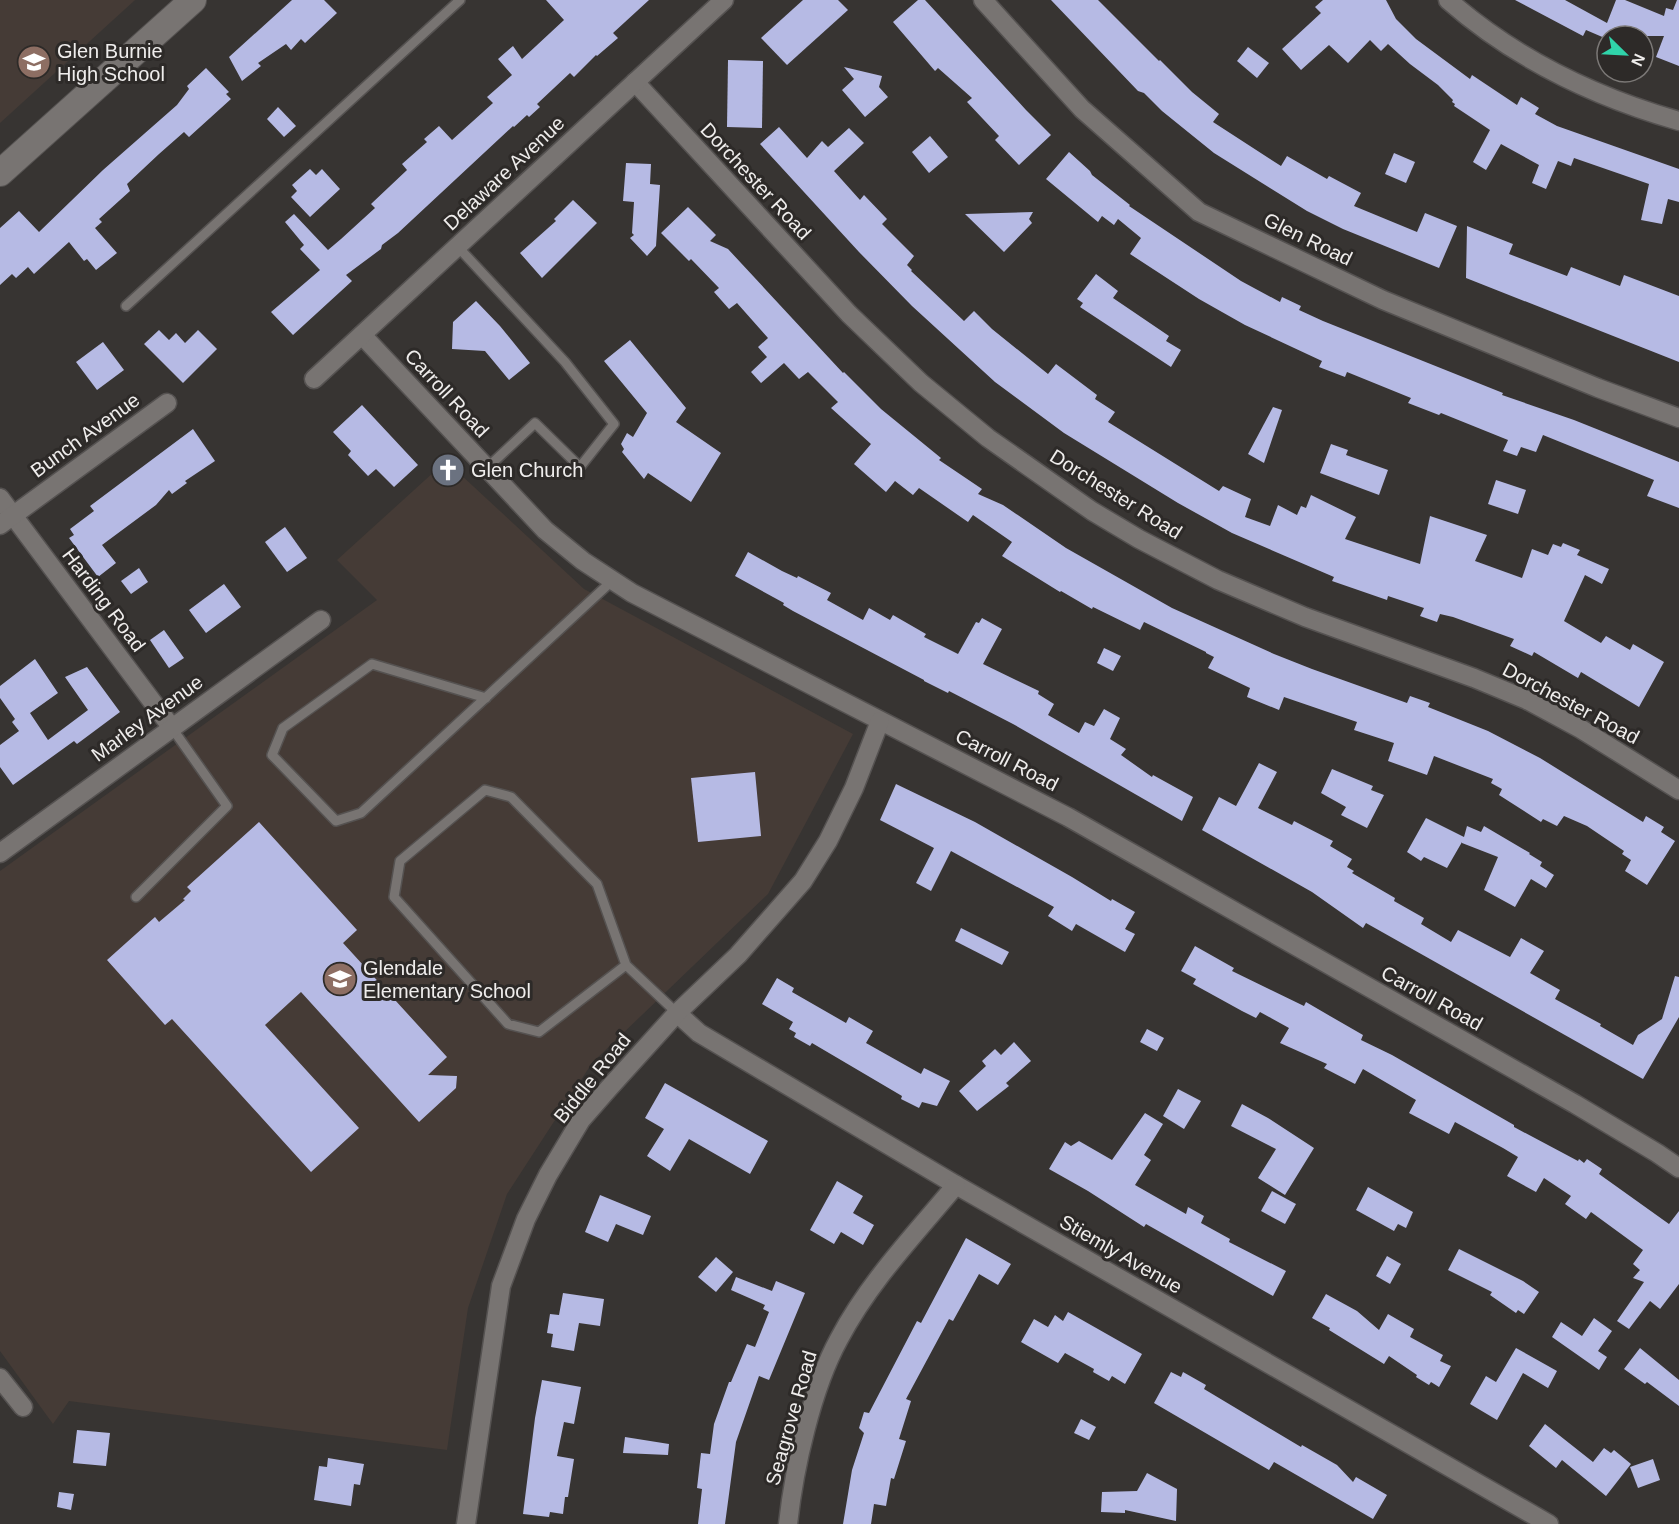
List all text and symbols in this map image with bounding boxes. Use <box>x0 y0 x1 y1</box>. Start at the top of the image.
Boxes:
north arrow <box>1595 24 1655 84</box>
place label: Glen Burnie High School <box>57 40 165 85</box>
school or university icon: Glen Burnie High School <box>16 44 52 80</box>
text: N <box>1628 51 1648 69</box>
street label: Delaware Avenue <box>439 112 569 234</box>
street label: Dorchester Road <box>696 118 816 244</box>
street label: Glen Road <box>1260 208 1356 270</box>
street label: Carroll Road <box>401 344 493 442</box>
street label: Bunch Avenue <box>26 388 144 482</box>
street label: Dorchester Road <box>1046 445 1186 543</box>
church icon: Glen Church <box>430 452 466 488</box>
place label: Glen Church <box>471 459 583 481</box>
street label: Harding Road <box>58 544 150 656</box>
street label: Dorchester Road <box>1499 658 1643 748</box>
street label: Marley Avenue <box>87 670 207 766</box>
street label: Carroll Road <box>952 725 1062 795</box>
place label: Glendale Elementary School <box>363 957 531 1002</box>
school or university icon: Glendale Elementary School <box>322 961 358 997</box>
street label: Carroll Road <box>1378 961 1486 1035</box>
street label: Biddle Road <box>549 1029 635 1127</box>
street label: Stiemly Avenue <box>1056 1210 1186 1298</box>
street label: Seagrove Road <box>761 1348 821 1488</box>

